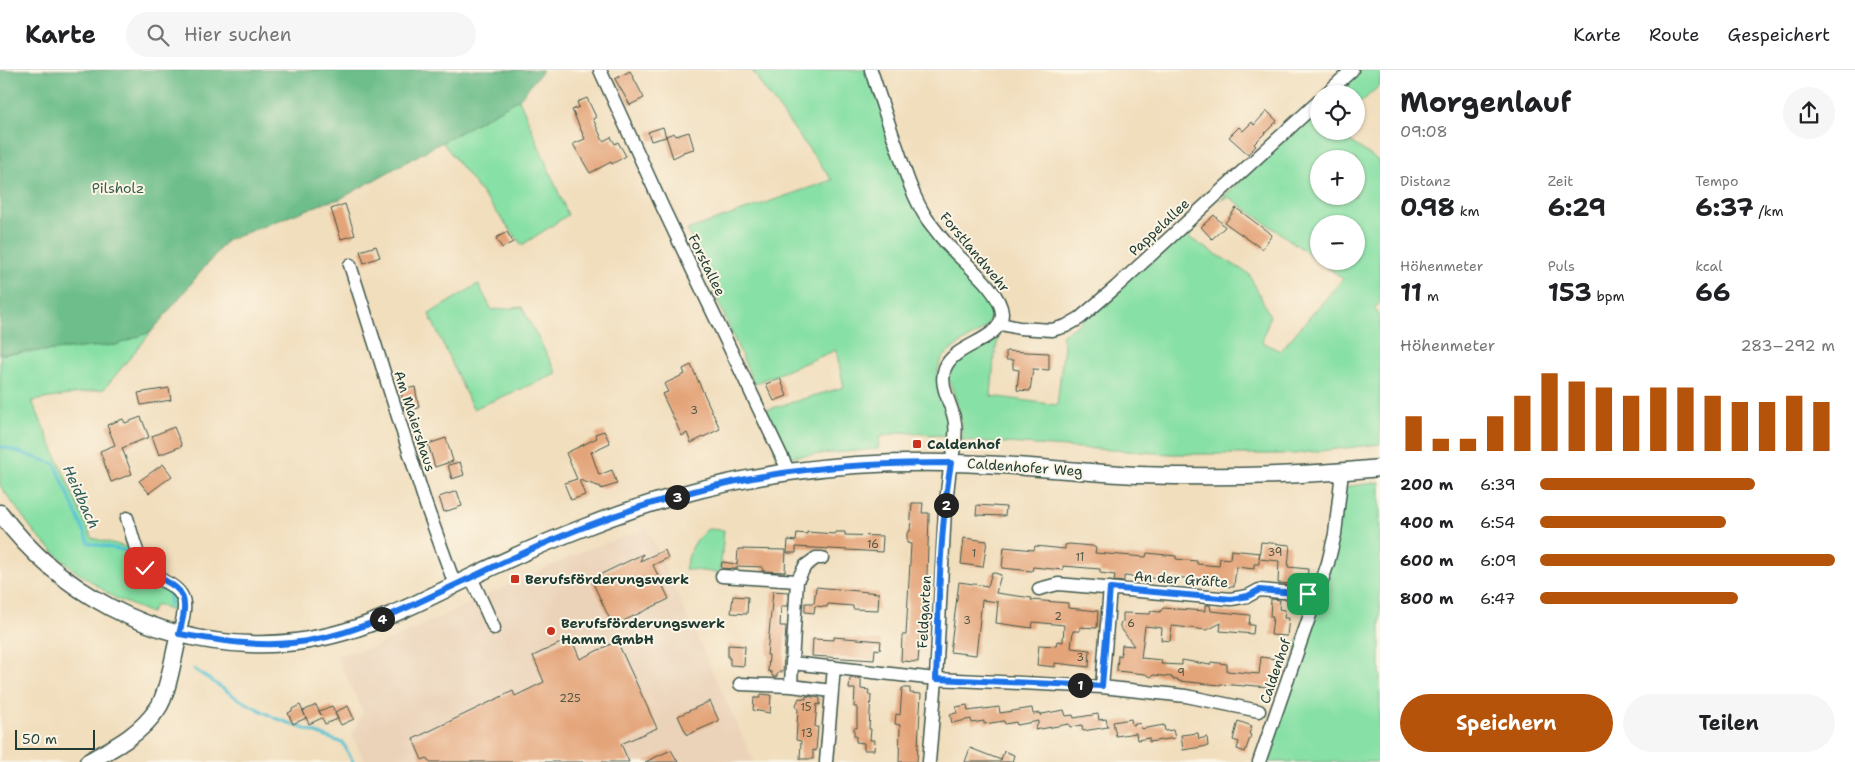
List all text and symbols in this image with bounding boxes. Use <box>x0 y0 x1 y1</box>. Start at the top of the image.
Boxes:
search box <box>126 12 476 57</box>
text: Karte <box>25 19 96 51</box>
icon: search <box>144 21 172 49</box>
text: Hier suchen <box>184 22 291 47</box>
text: Karte <box>1573 23 1621 47</box>
text: Route <box>1649 23 1700 47</box>
text: Gespeichert <box>1728 23 1830 47</box>
text: Morgenlauf <box>1400 83 1572 121</box>
map controls <box>1310 85 1365 270</box>
button: locate <box>1310 85 1365 140</box>
button: share <box>1783 87 1835 139</box>
text: 09:08 <box>1400 121 1448 142</box>
button: + <box>1310 150 1365 205</box>
text: Distanz <box>1400 172 1451 190</box>
text: Zeit <box>1548 172 1573 190</box>
text: Tempo <box>1695 172 1738 190</box>
park label: Pilsholz <box>92 179 144 197</box>
text: 0.98 <box>1400 190 1455 224</box>
text: 6:29 <box>1548 190 1606 224</box>
text: 6:37 <box>1695 190 1754 224</box>
street label: Pappelallee <box>1125 194 1193 260</box>
text: km <box>1455 202 1480 220</box>
text: /km <box>1754 202 1784 220</box>
street label: Forstlandwehr <box>936 208 1014 296</box>
button: − <box>1310 215 1365 270</box>
street label: Forstallee <box>684 231 730 299</box>
text: Höhenmeter <box>1400 257 1483 275</box>
text: Puls <box>1548 257 1575 275</box>
text: kcal <box>1695 257 1723 275</box>
text: 11 <box>1400 275 1422 309</box>
text: 153 <box>1548 275 1592 309</box>
text: 66 <box>1695 275 1731 309</box>
text: m <box>1422 287 1439 305</box>
text: bpm <box>1592 287 1625 305</box>
text: Höhenmeter <box>1400 335 1495 356</box>
text: 283–292 m <box>1740 335 1835 356</box>
street label: Am Maiershaus <box>390 368 440 474</box>
house number: 3 <box>690 403 698 418</box>
place label: Caldenhof <box>927 435 1001 453</box>
marker: Caldenhof <box>911 438 923 450</box>
street label: Caldenhofer Weg <box>967 454 1083 480</box>
water label: Heidbach <box>58 462 104 532</box>
text: 200 m <box>1400 474 1453 495</box>
text: 6:39 <box>1480 474 1516 495</box>
pin: 3 <box>664 484 690 510</box>
text: 3 <box>673 488 682 506</box>
pin: 2 <box>934 492 958 518</box>
text: 2 <box>942 496 951 514</box>
text: 400 m <box>1400 512 1454 533</box>
text: 6:54 <box>1480 512 1515 533</box>
house number: 16 <box>867 537 879 552</box>
house number: 39 <box>1268 545 1282 560</box>
house number: 1 <box>972 546 976 561</box>
pin <box>124 547 166 589</box>
house number: 11 <box>1076 550 1084 565</box>
text: 600 m <box>1400 550 1454 571</box>
text: 6:09 <box>1480 550 1516 571</box>
icon: check <box>131 554 159 582</box>
street label: An der Gräfte <box>1133 567 1229 591</box>
place label: Berufsförderungswerk <box>525 570 689 588</box>
marker: Berufsförderungswerk <box>509 573 521 585</box>
pin <box>1287 573 1329 615</box>
street label: Feldgarten <box>913 575 935 649</box>
icon: arrive <box>1294 580 1322 608</box>
text: 800 m <box>1400 588 1454 609</box>
text: 6:47 <box>1480 588 1515 609</box>
pin: 4 <box>370 606 394 632</box>
house number: 2 <box>1054 609 1062 624</box>
text: 4 <box>378 610 387 628</box>
house number: 3 <box>963 613 971 628</box>
place label: Berufsförderungswerk Hamm GmbH <box>561 614 725 648</box>
house number: 6 <box>1127 616 1135 631</box>
marker: Berufsförderungswerk Hamm GmbH <box>545 625 557 637</box>
street label: Caldenhof <box>1255 635 1295 706</box>
house number: 3 <box>1076 650 1084 665</box>
house number: 9 <box>1177 665 1185 680</box>
pin: 1 <box>1068 672 1092 698</box>
text: 1 <box>1077 676 1084 694</box>
house number: 225 <box>559 691 581 706</box>
button: Speichern <box>1400 694 1613 752</box>
button: Teilen <box>1623 694 1835 752</box>
house number: 15 <box>800 700 812 715</box>
house number: 13 <box>801 726 813 741</box>
scale bar <box>15 727 95 750</box>
text: 50 m <box>22 730 57 748</box>

